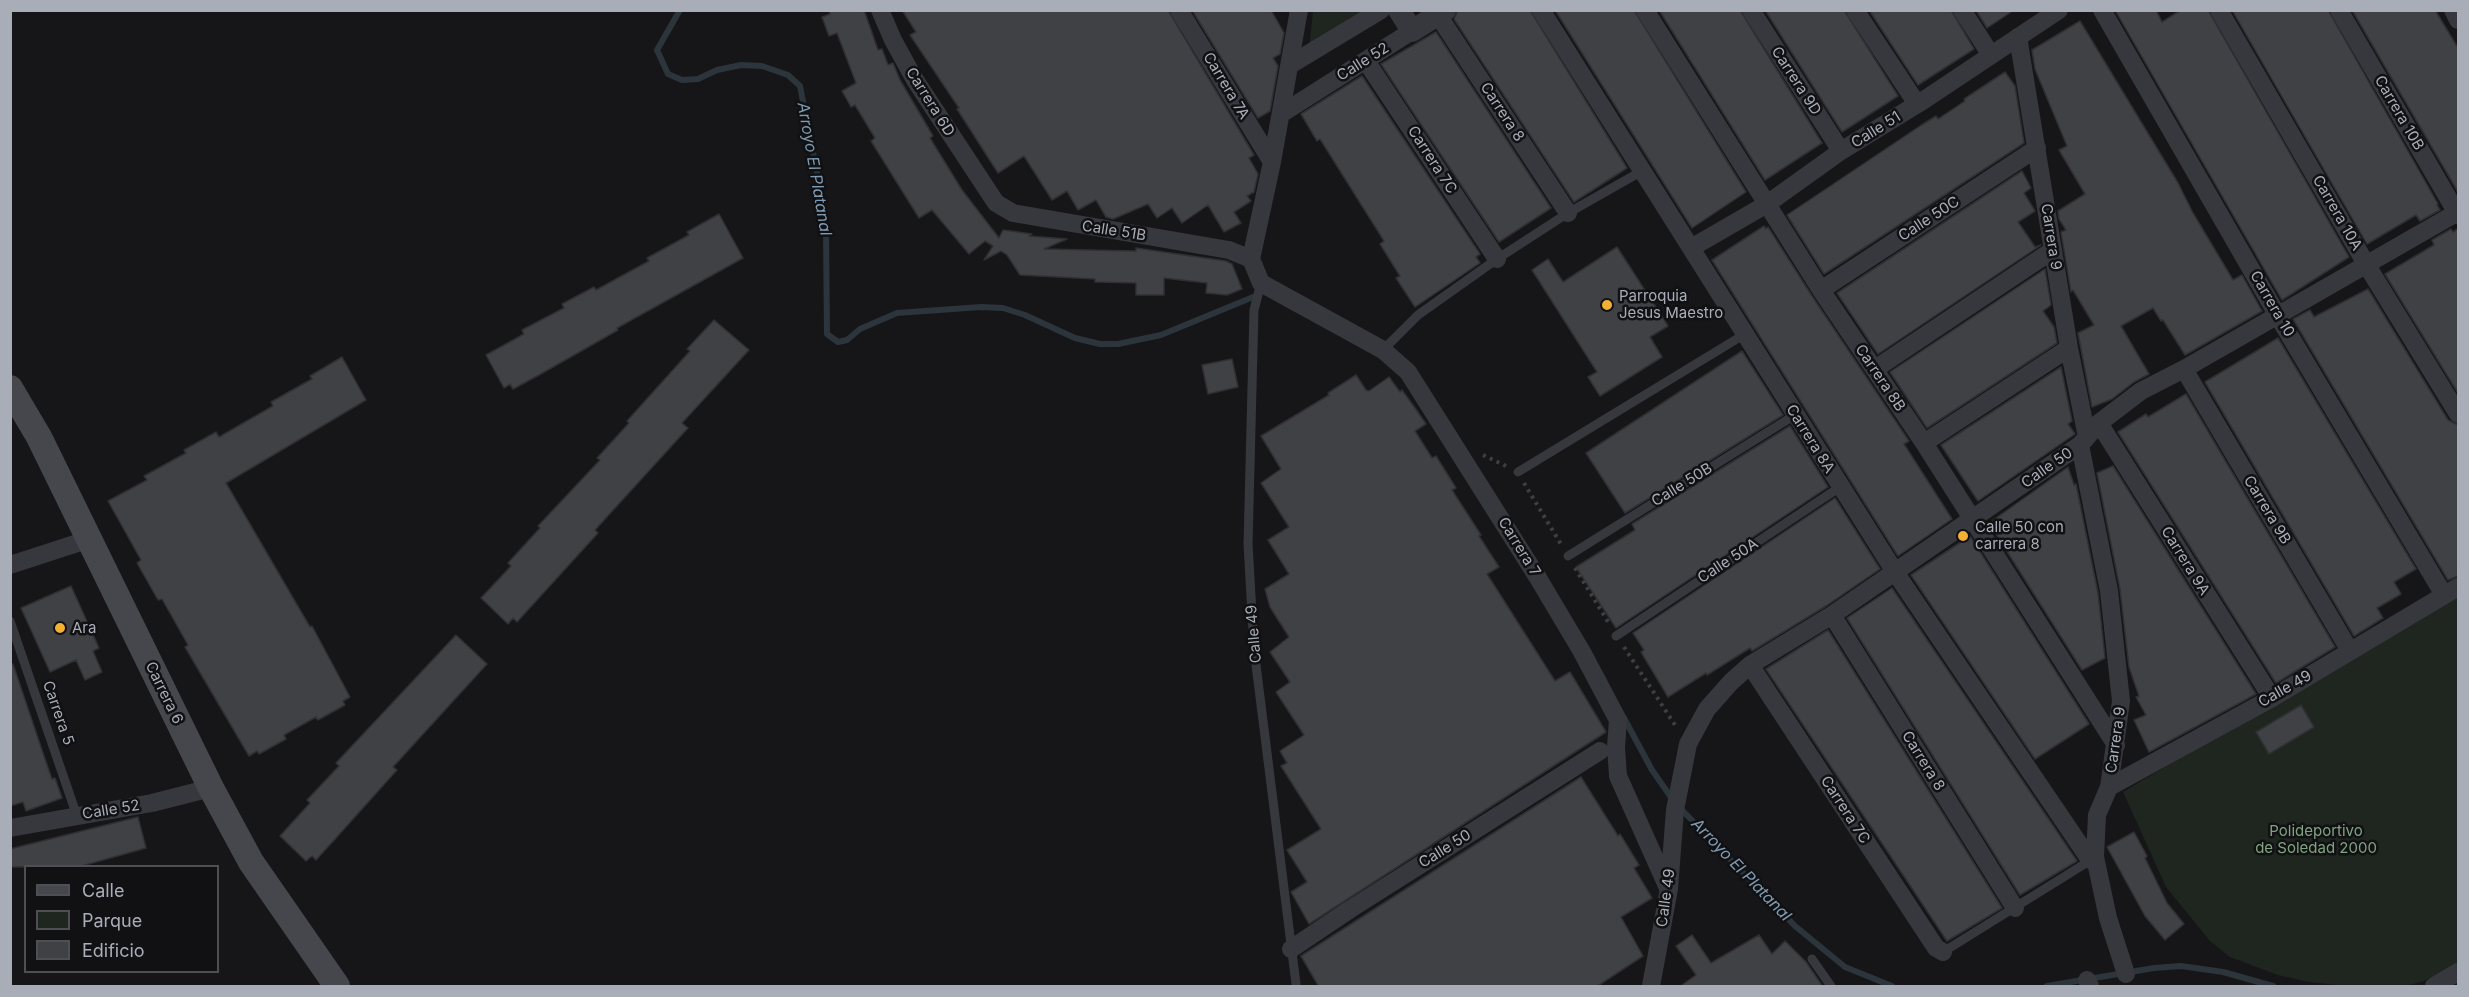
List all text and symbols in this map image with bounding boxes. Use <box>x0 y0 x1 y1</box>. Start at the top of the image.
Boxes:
street label: Calle 52 <box>1334 39 1392 85</box>
street label: Carrera 9D <box>1767 43 1825 119</box>
street label: Carrera 7A <box>1199 49 1253 123</box>
street label: Carrera 6D <box>902 64 958 140</box>
street label: Carrera 10B <box>2370 73 2428 153</box>
street label: Carrera 8 <box>1476 79 1528 145</box>
water label: Arroyo El Platanal <box>793 101 835 237</box>
street label: Calle 51 <box>1848 108 1904 152</box>
street label: Carrera 7C <box>1403 123 1461 197</box>
street label: Carrera 10A <box>2308 172 2366 254</box>
street label: Calle 50C <box>1895 193 1963 245</box>
street label: Carrera 9 <box>2037 203 2065 271</box>
street label: Calle 51B <box>1081 217 1147 245</box>
street label: Carrera 10 <box>2246 268 2298 340</box>
place label: Parroquia Jesus Maestro <box>1619 287 1723 322</box>
marker: Parroquia Jesus Maestro <box>1600 298 1614 312</box>
street label: Carrera 8B <box>1851 341 1909 415</box>
street label: Carrera 8A <box>1782 401 1838 477</box>
street label: Calle 50 <box>2018 444 2076 492</box>
street label: Calle 50B <box>1648 459 1716 511</box>
street label: Carrera 9B <box>2240 472 2294 548</box>
street label: Carrera 7 <box>1494 514 1544 580</box>
place label: Calle 50 con carrera 8 <box>1975 518 2064 553</box>
street label: Carrera 9A <box>2157 523 2213 599</box>
marker: Calle 50 con carrera 8 <box>1956 529 1970 543</box>
street label: Calle 50A <box>1694 535 1762 587</box>
street label: Calle 49 <box>1242 604 1266 664</box>
place label: Ara <box>72 619 96 637</box>
marker: Ara <box>53 621 67 635</box>
street label: Carrera 6 <box>141 659 187 727</box>
street label: Calle 49 <box>2255 667 2315 711</box>
street label: Carrera 5 <box>39 678 77 748</box>
street label: Carrera 9 <box>2102 706 2130 774</box>
street label: Carrera 8 <box>1898 728 1948 794</box>
street label: Carrera 7C <box>1816 773 1874 847</box>
street label: Calle 52 <box>81 797 141 823</box>
water label: Arroyo El Platanal <box>1687 815 1795 925</box>
park label: Polideportivo de Soledad 2000 <box>2255 822 2377 857</box>
street label: Calle 50 <box>1416 826 1474 872</box>
legend <box>24 865 219 973</box>
street label: Calle 49 <box>1653 868 1679 928</box>
text: Calle <box>82 880 124 901</box>
text: Parque <box>82 910 142 931</box>
text: Edificio <box>82 940 145 961</box>

